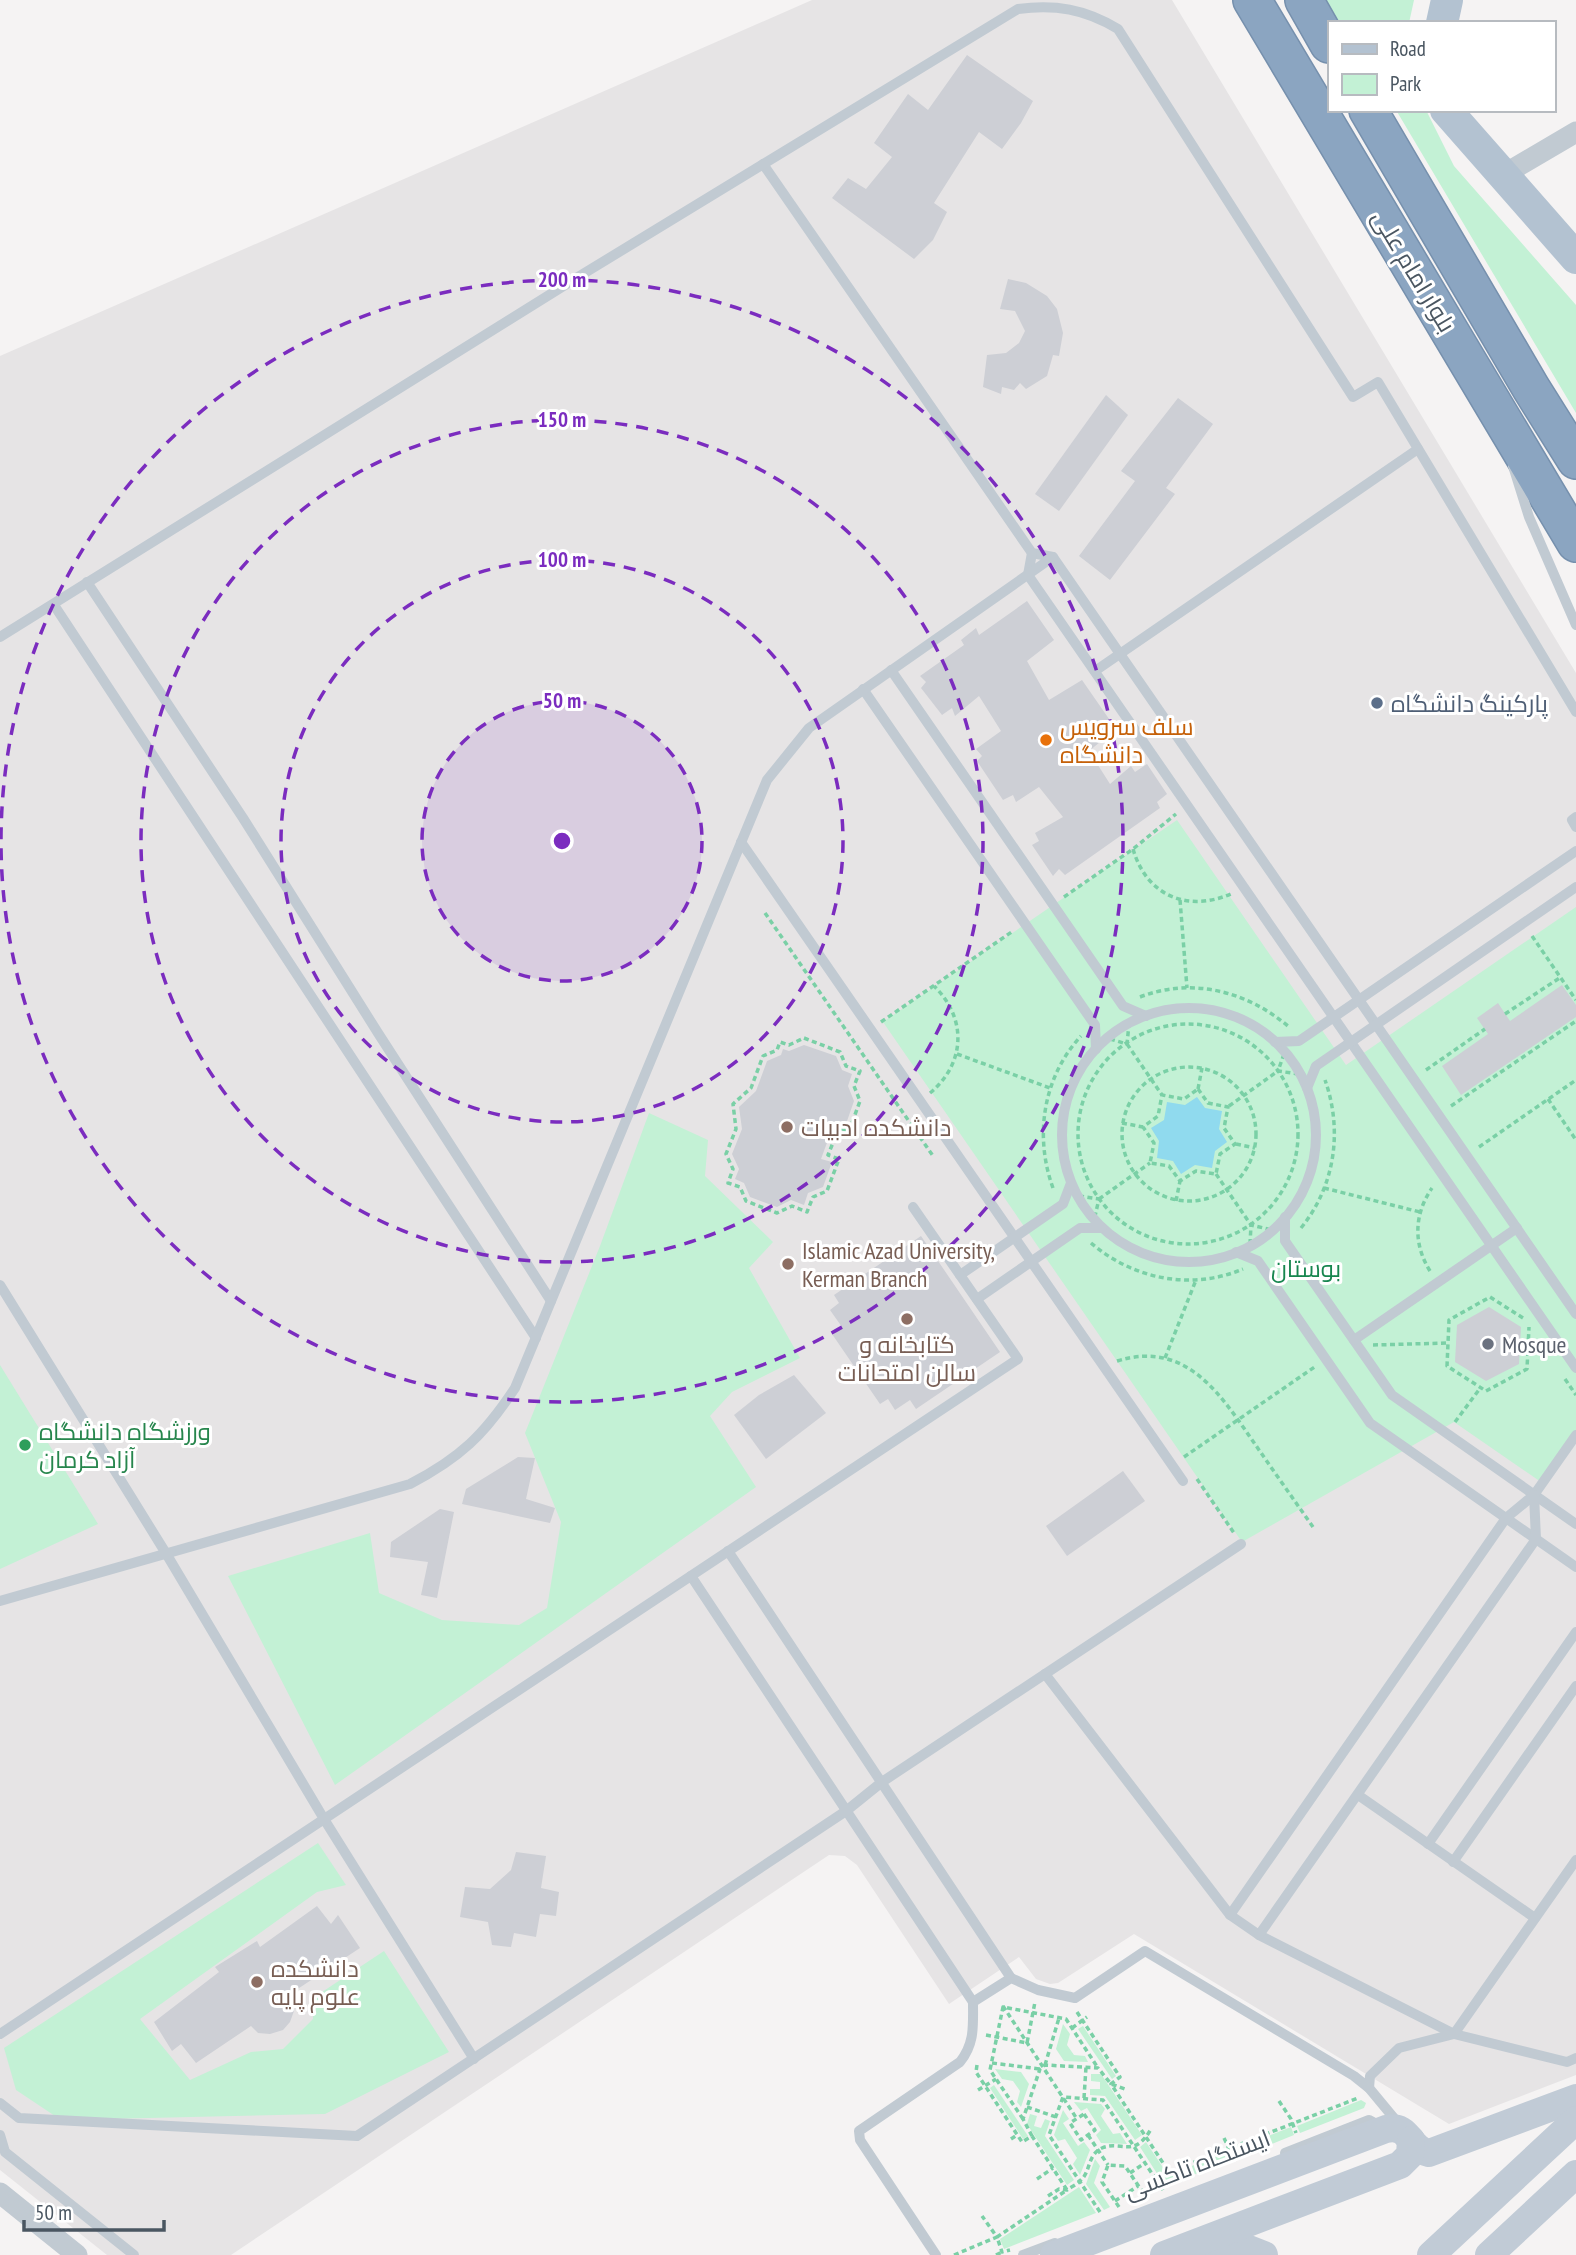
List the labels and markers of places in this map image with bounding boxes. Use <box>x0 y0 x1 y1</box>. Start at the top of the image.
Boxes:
place label: پارکینگ دانشگاه <box>1391 688 1548 720</box>
marker: پارکینگ دانشگاه <box>1369 695 1385 711</box>
place label: سلف سرویس دانشگاه <box>1060 711 1194 770</box>
marker: سلف سرویس دانشگاه <box>1038 732 1054 748</box>
centre of rings <box>550 829 574 853</box>
place label: دانشکده ادبیات <box>801 1112 951 1143</box>
marker: دانشکده ادبیات <box>779 1119 795 1135</box>
place label: Islamic Azad University, Kerman Branch <box>802 1235 995 1294</box>
marker: Islamic Azad University, Kerman Branch <box>780 1256 796 1272</box>
marker: کتابخانه و سالن امتحانات <box>899 1311 915 1327</box>
place label: کتابخانه و سالن امتحانات <box>838 1329 976 1388</box>
place label: Mosque <box>1502 1329 1566 1360</box>
marker: Mosque <box>1480 1336 1496 1352</box>
place label: ورزشگاه دانشگاه آزاد کرمان <box>39 1416 211 1475</box>
marker: ورزشگاه دانشگاه آزاد کرمان <box>17 1437 33 1453</box>
place label: دانشکده علوم پایه <box>271 1953 360 2013</box>
marker: دانشکده علوم پایه <box>249 1974 265 1990</box>

